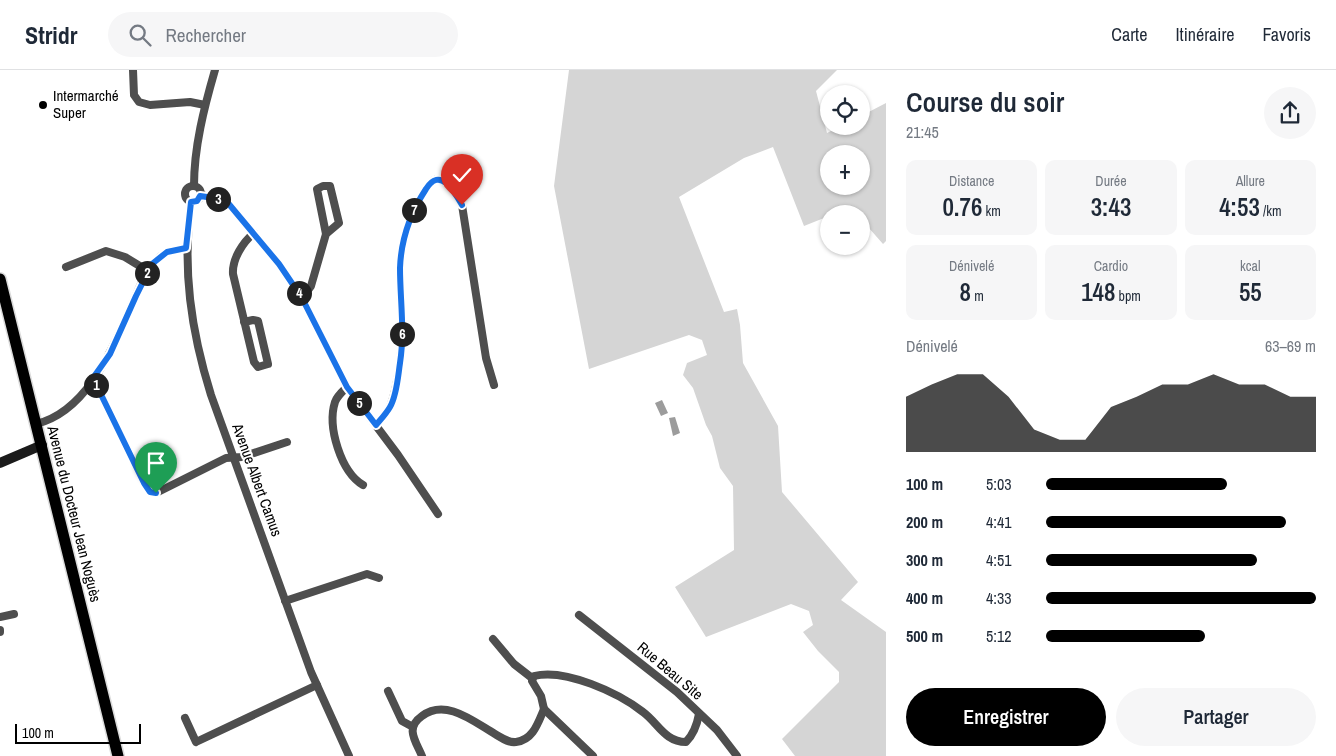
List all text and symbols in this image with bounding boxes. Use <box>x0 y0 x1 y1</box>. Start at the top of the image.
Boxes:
search box <box>108 12 458 57</box>
text: Stridr <box>25 19 78 51</box>
icon: search <box>126 21 154 49</box>
text: Rechercher <box>166 22 246 48</box>
text: Carte <box>1111 22 1147 47</box>
text: Itinéraire <box>1175 22 1235 47</box>
text: Favoris <box>1263 22 1311 47</box>
text: Course du soir <box>906 83 1064 121</box>
place label: Intermarché Super <box>53 85 119 123</box>
map controls <box>820 85 870 255</box>
button: locate <box>820 85 870 135</box>
button: share <box>1264 87 1316 139</box>
marker: Intermarché Super <box>37 99 49 111</box>
text: 21:45 <box>906 121 939 143</box>
button: + <box>820 145 870 195</box>
pin <box>441 154 483 205</box>
icon: check <box>448 161 476 189</box>
text: Distance <box>949 172 994 190</box>
text: Durée <box>1095 172 1127 190</box>
text: Allure <box>1236 172 1265 190</box>
pin: 3 <box>206 186 230 212</box>
text: 3 <box>215 190 222 208</box>
text: 0.76 <box>942 190 982 224</box>
text: 3:43 <box>1091 190 1131 224</box>
text: 4:53 <box>1219 190 1260 224</box>
pin: 7 <box>402 198 426 222</box>
text: 7 <box>411 201 418 219</box>
text: km <box>982 202 1001 220</box>
text: /km <box>1260 202 1281 220</box>
button: − <box>820 205 870 255</box>
text: Dénivelé <box>949 257 994 275</box>
text: Cardio <box>1094 257 1128 275</box>
text: kcal <box>1240 257 1261 275</box>
pin: 2 <box>134 260 160 286</box>
text: 2 <box>144 264 151 282</box>
text: 8 <box>960 275 971 309</box>
text: 148 <box>1081 275 1115 309</box>
text: 55 <box>1239 275 1262 309</box>
pin: 4 <box>286 280 312 306</box>
text: 4 <box>296 284 303 302</box>
text: m <box>971 287 984 305</box>
text: bpm <box>1115 287 1141 305</box>
pin: 6 <box>390 322 414 346</box>
text: 6 <box>399 325 406 343</box>
text: Dénivelé <box>906 335 958 357</box>
text: 63–69 m <box>1265 335 1316 357</box>
pin: 1 <box>84 372 108 398</box>
text: 1 <box>93 376 100 394</box>
pin: 5 <box>346 390 372 416</box>
text: 5 <box>356 394 363 412</box>
street label: Avenue Albert Camus <box>227 419 288 539</box>
street label: Avenue du Docteur Jean Noguès <box>42 423 107 604</box>
pin <box>135 442 177 493</box>
icon: arrive <box>142 449 170 477</box>
text: 100 m <box>906 473 943 495</box>
text: 5:03 <box>986 473 1012 495</box>
text: 200 m <box>906 511 943 533</box>
text: 4:41 <box>986 511 1012 533</box>
text: 300 m <box>906 549 943 571</box>
text: 4:51 <box>986 549 1012 571</box>
text: 400 m <box>906 587 943 609</box>
text: 4:33 <box>986 587 1012 609</box>
text: 500 m <box>906 625 943 647</box>
text: 5:12 <box>986 625 1012 647</box>
street label: Rue Beau Site <box>633 637 708 704</box>
button: Enregistrer <box>906 688 1106 746</box>
button: Partager <box>1116 688 1316 746</box>
scale bar <box>15 721 141 744</box>
text: 100 m <box>22 724 54 742</box>

